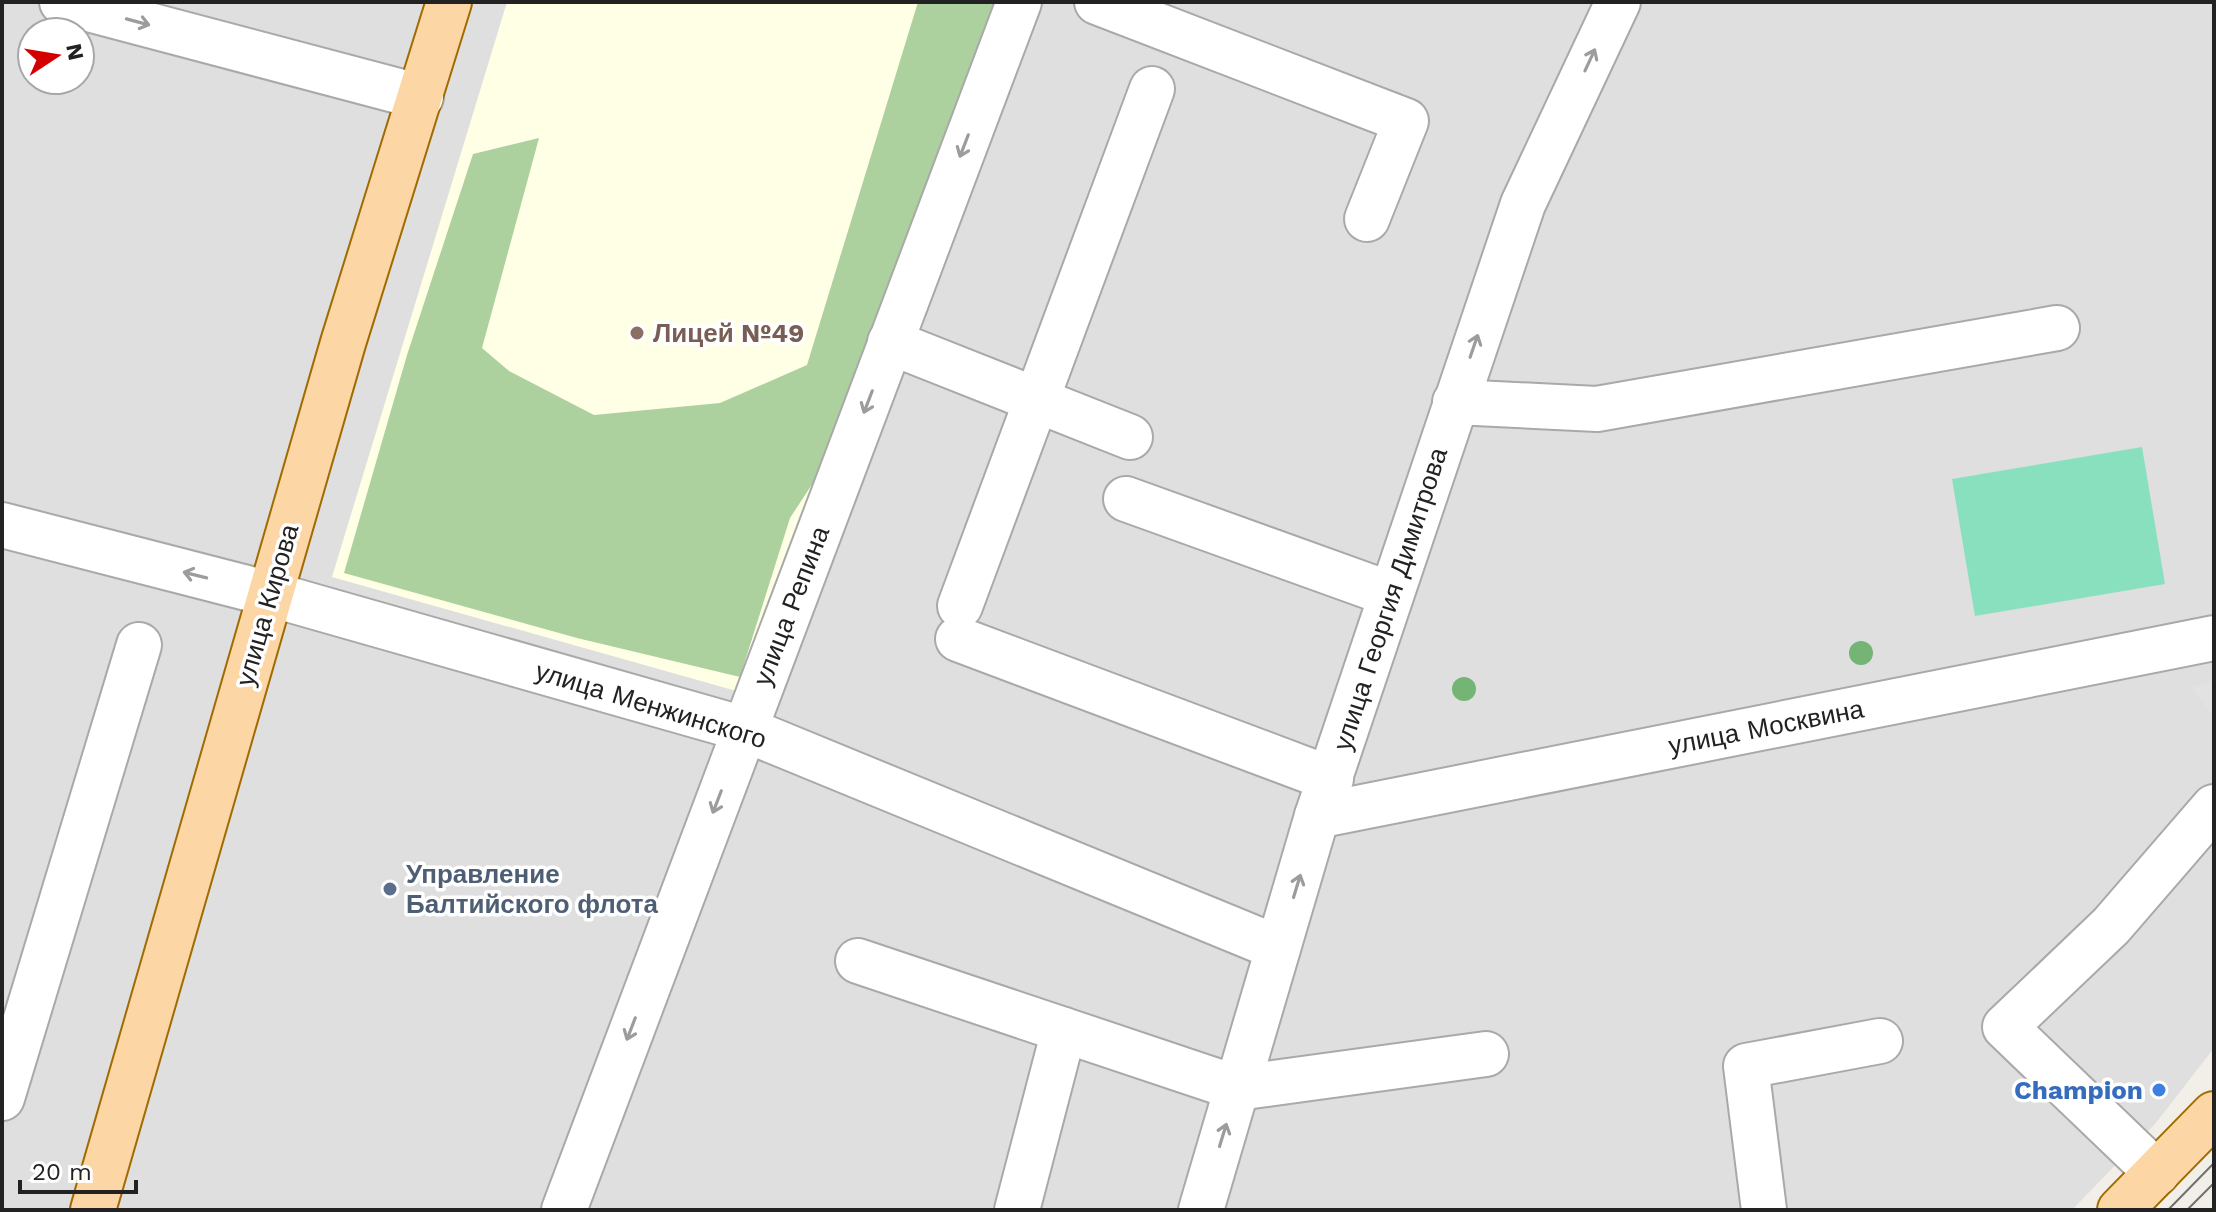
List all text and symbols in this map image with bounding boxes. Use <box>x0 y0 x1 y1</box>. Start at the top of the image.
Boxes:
one-way arrow <box>124 15 150 30</box>
north arrow <box>16 16 96 96</box>
text: N <box>61 41 89 63</box>
one-way arrow <box>1583 48 1598 72</box>
one-way arrow <box>956 133 970 158</box>
place label: Лицей №49 <box>653 318 804 348</box>
marker: Лицей №49 <box>628 324 646 342</box>
one-way arrow <box>1467 334 1482 359</box>
one-way arrow <box>859 389 874 414</box>
street label: улица Георгия Димитрова <box>1327 443 1453 754</box>
street label: улица Кирова <box>230 520 305 689</box>
street label: улица Репина <box>747 522 835 690</box>
one-way arrow <box>182 566 208 581</box>
street label: улица Менжинского <box>532 656 770 754</box>
street label: улица Москвина <box>1666 693 1867 761</box>
one-way arrow <box>709 789 723 814</box>
place label: Управление Балтийского флота <box>406 859 658 919</box>
one-way arrow <box>1290 873 1305 899</box>
marker: Управление Балтийского флота <box>381 880 399 898</box>
one-way arrow <box>623 1016 637 1041</box>
place label: Champion <box>2014 1075 2143 1105</box>
marker: Champion <box>2150 1081 2168 1099</box>
one-way arrow <box>1216 1123 1231 1149</box>
scale bar <box>20 1144 136 1194</box>
text: 20 m <box>32 1158 92 1186</box>

